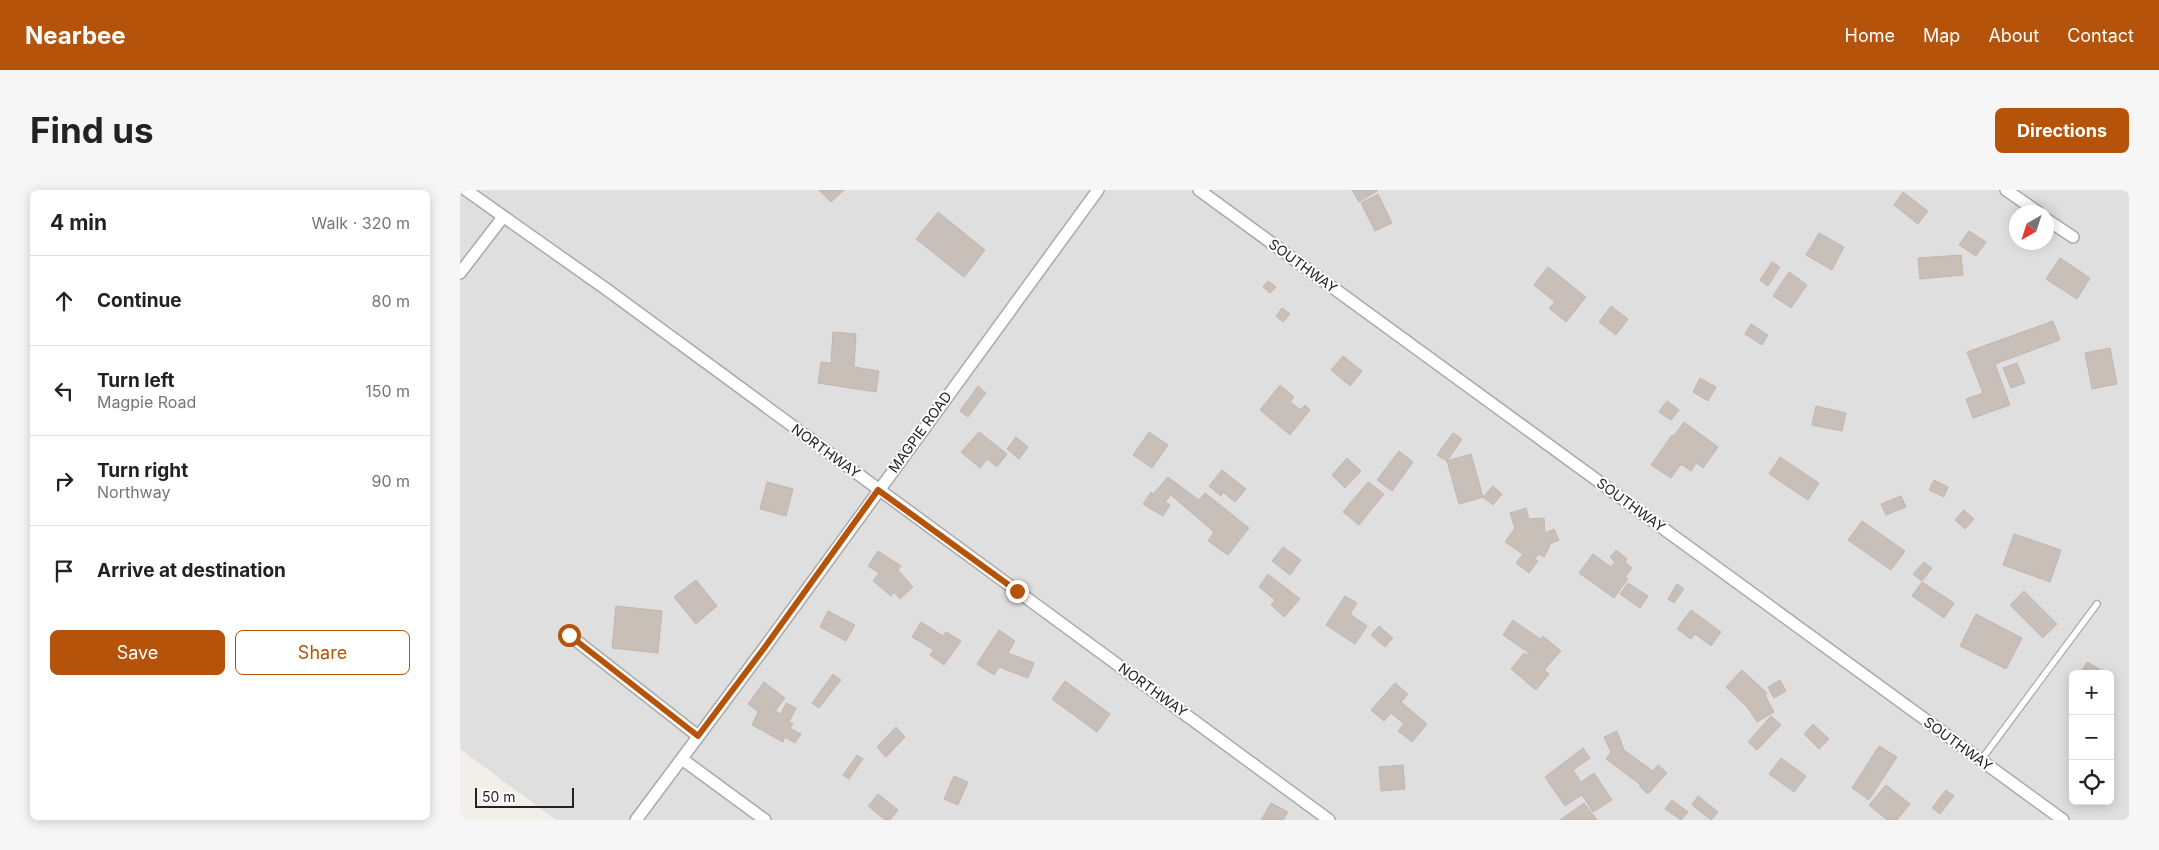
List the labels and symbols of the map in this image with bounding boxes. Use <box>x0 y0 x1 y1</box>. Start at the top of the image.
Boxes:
north arrow <box>2009 205 2054 250</box>
street label: SOUTHWAY <box>1266 235 1341 296</box>
street label: MAGPIE ROAD <box>884 388 955 476</box>
street label: NORTHWAY <box>789 420 864 482</box>
street label: SOUTHWAY <box>1594 474 1669 535</box>
route end <box>1006 580 1029 603</box>
route start <box>558 624 581 647</box>
street label: NORTHWAY <box>1116 659 1191 721</box>
street label: SOUTHWAY <box>1921 713 1996 774</box>
scale bar <box>475 785 574 808</box>

